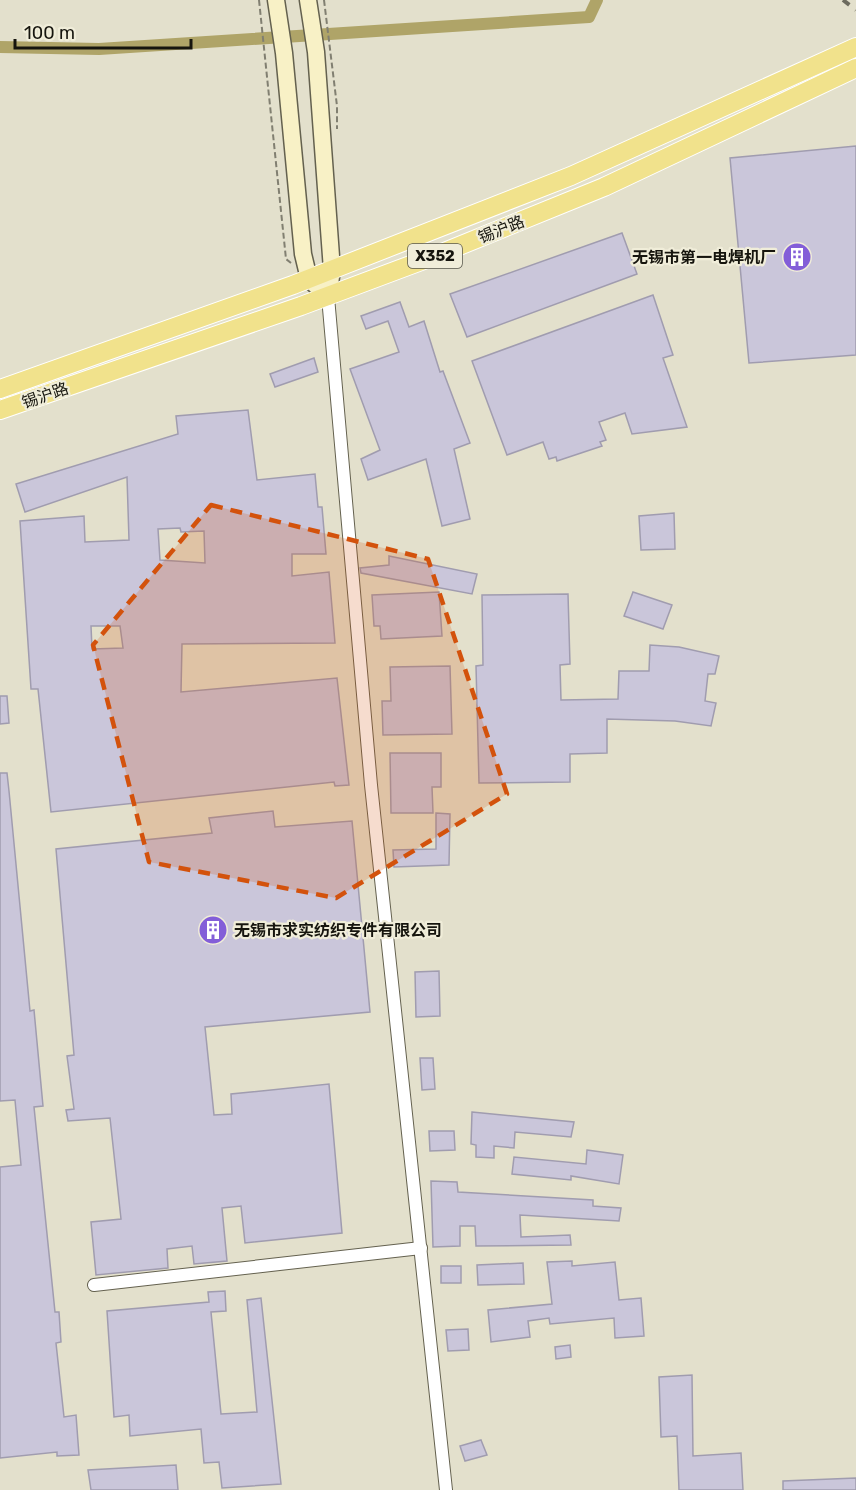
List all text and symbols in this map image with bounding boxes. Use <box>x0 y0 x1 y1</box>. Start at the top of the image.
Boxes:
scale bar <box>15 12 190 50</box>
text: 100 m <box>24 22 75 44</box>
street label: 锡沪路 <box>475 212 527 247</box>
building icon: 无锡市第一电焊机厂 <box>781 241 813 273</box>
road number: X352 <box>408 244 462 268</box>
place label: 无锡市第一电焊机厂 <box>632 248 776 267</box>
street label: 锡沪路 <box>19 379 71 412</box>
building icon: 无锡市求实纺织专件有限公司 <box>197 914 229 946</box>
place label: 无锡市求实纺织专件有限公司 <box>234 921 442 940</box>

